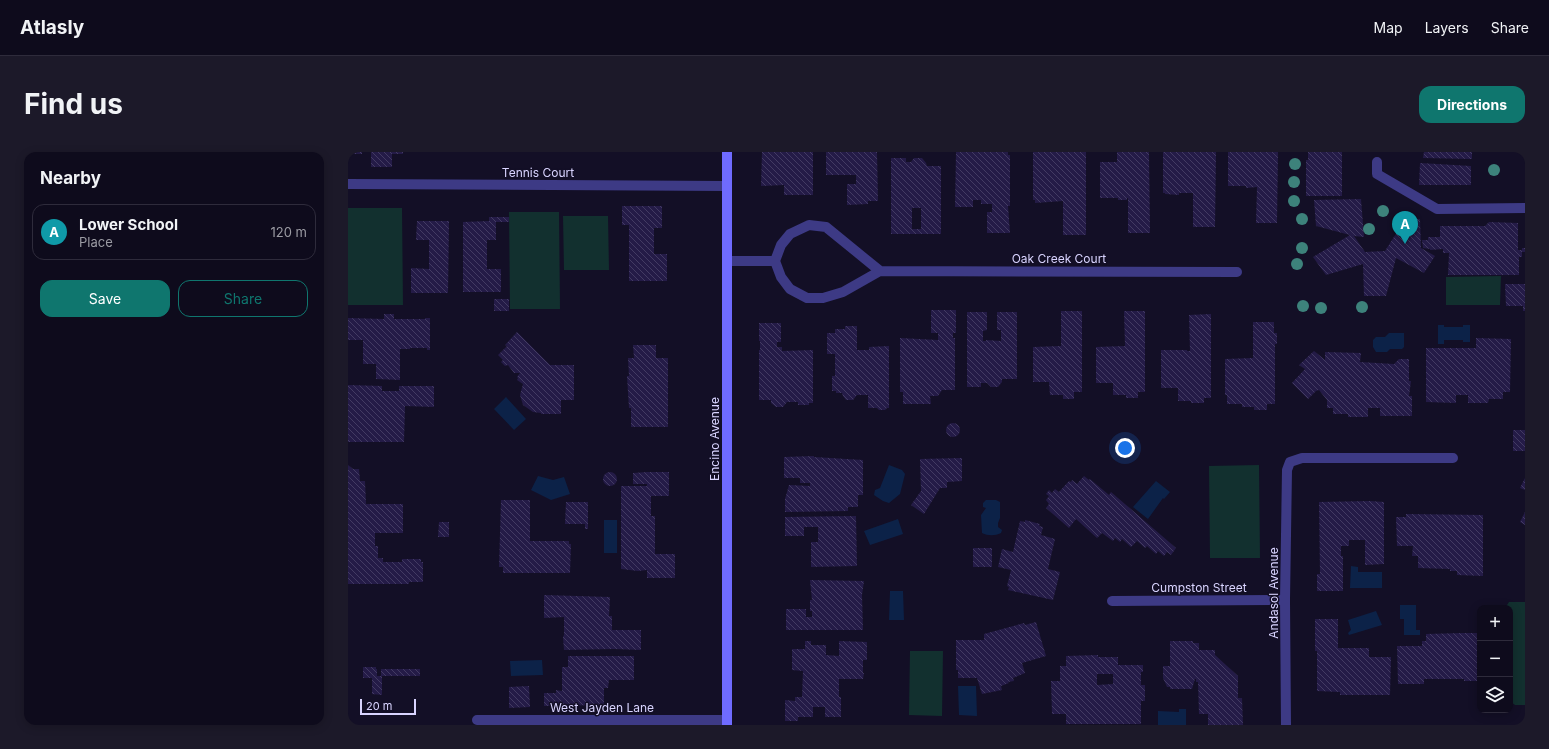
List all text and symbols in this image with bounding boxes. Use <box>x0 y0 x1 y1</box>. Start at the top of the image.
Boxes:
text: Atlasly <box>20 16 84 39</box>
text: Map <box>1374 19 1403 36</box>
text: Layers <box>1425 19 1469 36</box>
text: Share <box>1491 19 1529 36</box>
button: Directions <box>1419 86 1525 123</box>
text: Find us <box>24 87 123 121</box>
street label: Tennis Court <box>502 165 574 180</box>
text: Nearby <box>40 168 101 188</box>
pin: A <box>1392 211 1418 244</box>
text: Lower School <box>79 215 178 234</box>
text: A <box>49 224 59 240</box>
text: 120 m <box>271 224 307 240</box>
text: Place <box>79 234 113 250</box>
street label: Oak Creek Court <box>1012 251 1106 266</box>
button: Save <box>40 280 170 317</box>
button: Share <box>178 280 308 317</box>
street label: Encino Avenue <box>707 397 722 481</box>
your location <box>1115 438 1135 458</box>
street label: Andasol Avenue <box>1266 547 1281 639</box>
street label: Cumpston Street <box>1151 580 1247 595</box>
map controls <box>1477 605 1513 713</box>
button: + <box>1477 605 1513 641</box>
button: − <box>1477 641 1513 677</box>
button: layers <box>1477 677 1513 713</box>
scale bar <box>360 697 416 716</box>
text: 20 m <box>366 699 392 713</box>
street label: West Jayden Lane <box>550 700 654 715</box>

